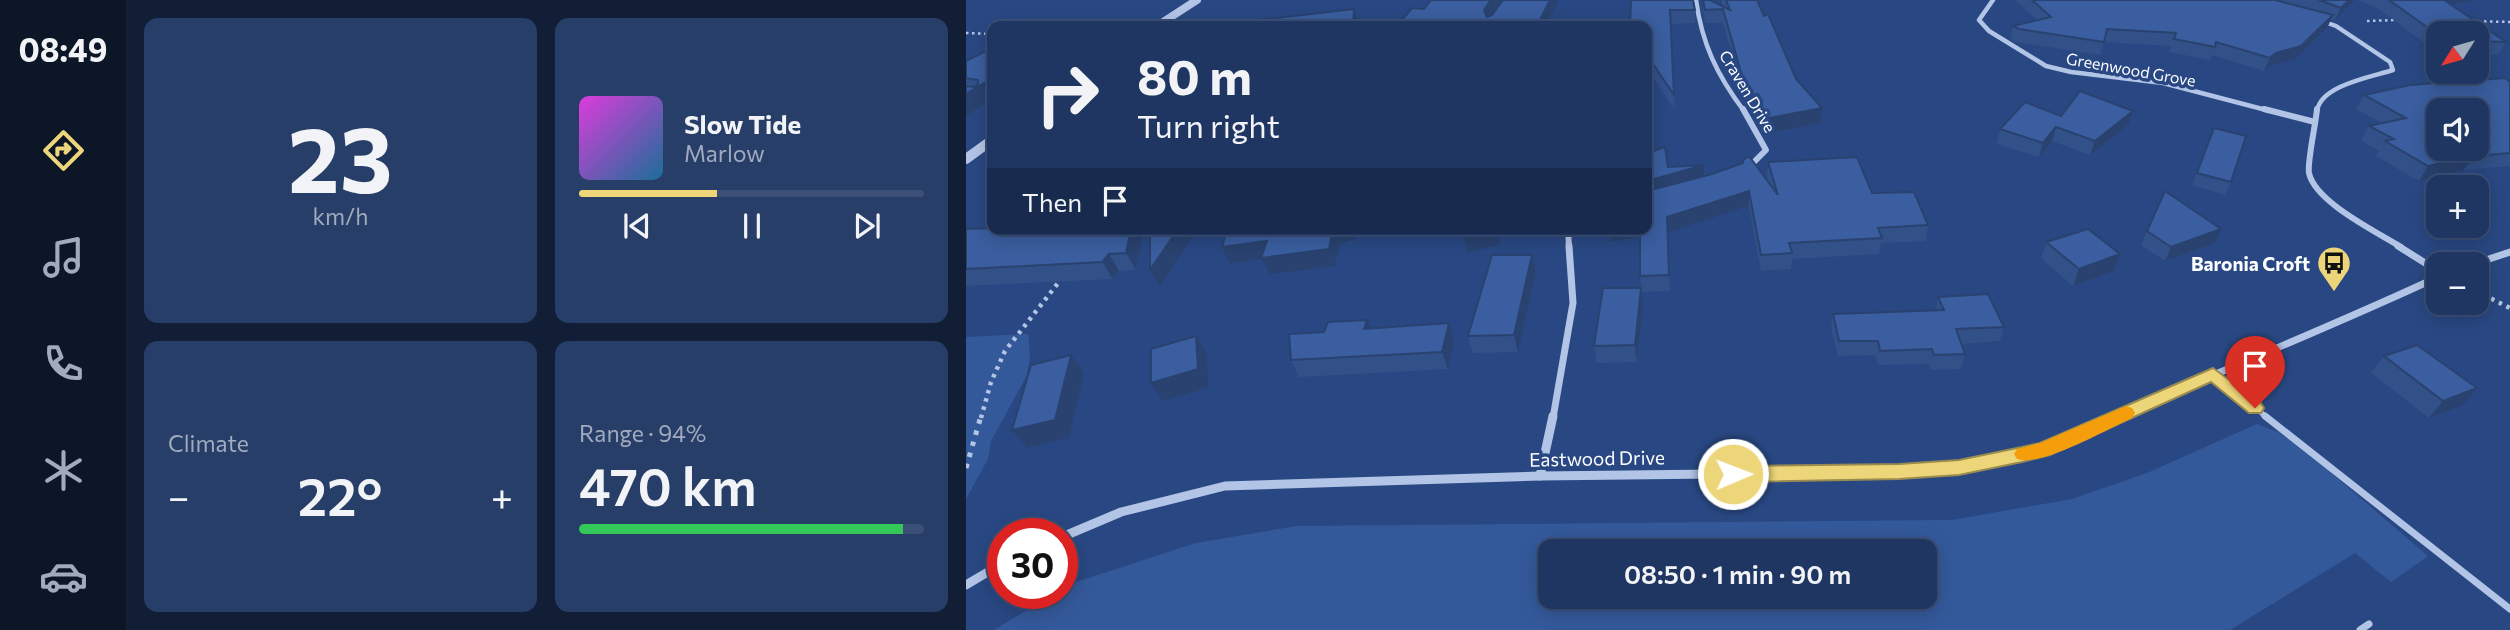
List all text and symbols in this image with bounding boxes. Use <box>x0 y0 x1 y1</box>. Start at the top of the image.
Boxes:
north arrow <box>2426 21 2488 84</box>
map controls <box>2426 21 2489 315</box>
text: 08:49 <box>19 29 107 69</box>
text: 80 m <box>1137 45 1252 105</box>
street label: Craven Drive <box>1716 46 1780 136</box>
street label: Greenwood Grove <box>2065 48 2197 90</box>
icon: right <box>1022 49 1113 140</box>
button: sound <box>2426 98 2489 161</box>
text: 23 <box>288 100 393 212</box>
text: Turn right <box>1137 105 1280 145</box>
text: Slow Tide <box>684 108 801 139</box>
icon: directions <box>39 126 88 175</box>
text: Marlow <box>684 139 765 167</box>
button: + <box>2426 175 2489 238</box>
icon: arrive <box>1096 182 1134 220</box>
text: Then <box>1022 186 1082 217</box>
text: km/h <box>313 202 368 230</box>
icon: previous <box>618 207 656 245</box>
icon: pause <box>733 207 771 245</box>
icon: next <box>848 207 886 245</box>
icon: music <box>39 233 88 282</box>
bus stop icon: Baronia Croft <box>2315 244 2353 293</box>
place label: Baronia Croft <box>2191 252 2310 275</box>
button: − <box>2426 252 2489 315</box>
pin <box>2225 336 2285 408</box>
icon: phone <box>39 339 88 388</box>
icon: arrive <box>2236 347 2274 385</box>
text: Range · 94% <box>579 419 706 447</box>
text: Climate <box>168 429 249 457</box>
position arrow <box>1696 437 1770 511</box>
street label: Eastwood Drive <box>1529 445 1665 471</box>
icon: climate <box>39 446 88 495</box>
text: 470 km <box>579 453 757 517</box>
text: 22° <box>298 463 382 527</box>
text: − <box>168 472 190 519</box>
text: + <box>491 472 513 519</box>
speed limit sign: 30 <box>987 518 1078 609</box>
icon: car <box>39 552 88 601</box>
text: 08:50 · 1 min · 90 m <box>1624 558 1851 589</box>

